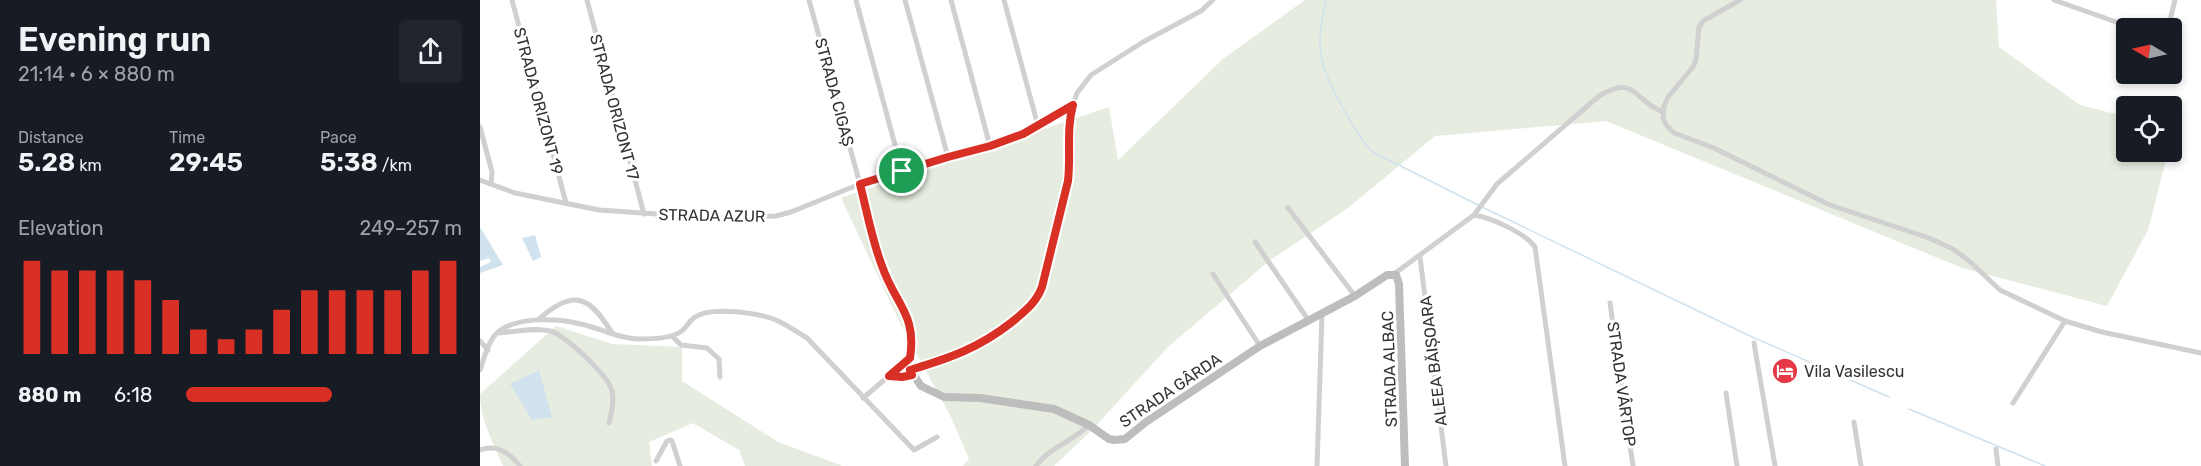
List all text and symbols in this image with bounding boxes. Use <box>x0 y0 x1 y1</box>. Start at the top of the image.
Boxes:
north arrow <box>2116 18 2182 84</box>
map controls <box>2116 18 2182 162</box>
text: Evening run <box>18 20 211 59</box>
button: share <box>399 20 462 83</box>
street label: STRADA ORIZONT 19 <box>510 25 567 177</box>
street label: STRADA ORIZONT 17 <box>586 32 643 182</box>
street label: STRADA CIGAȘ <box>811 36 858 149</box>
text: 21:14 · 6 × 880 m <box>18 62 175 86</box>
button: locate <box>2116 96 2182 162</box>
text: Distance <box>18 128 84 147</box>
text: Time <box>169 128 205 147</box>
text: Pace <box>320 128 357 147</box>
pin <box>876 145 927 196</box>
text: 5.28 <box>18 147 75 178</box>
text: 29:45 <box>169 147 243 178</box>
text: 5:38 <box>320 147 378 178</box>
icon: arrive <box>885 154 918 187</box>
text: km <box>75 156 102 175</box>
text: /km <box>378 156 412 175</box>
street label: STRADA AZUR <box>658 205 766 226</box>
text: Elevation <box>18 216 104 240</box>
text: 249–257 m <box>359 216 462 240</box>
street label: ALEEA BĂIȘOARA <box>1416 294 1451 427</box>
street label: STRADA ALBAC <box>1378 310 1401 427</box>
street label: STRADA VÂRTOP <box>1603 320 1640 448</box>
street label: STRADA GÂRDA <box>1116 349 1225 431</box>
hotel icon: Vila Vasilescu <box>1770 356 1800 386</box>
place label: Vila Vasilescu <box>1804 362 1904 381</box>
text: 880 m <box>18 383 81 407</box>
text: 6:18 <box>114 383 152 407</box>

